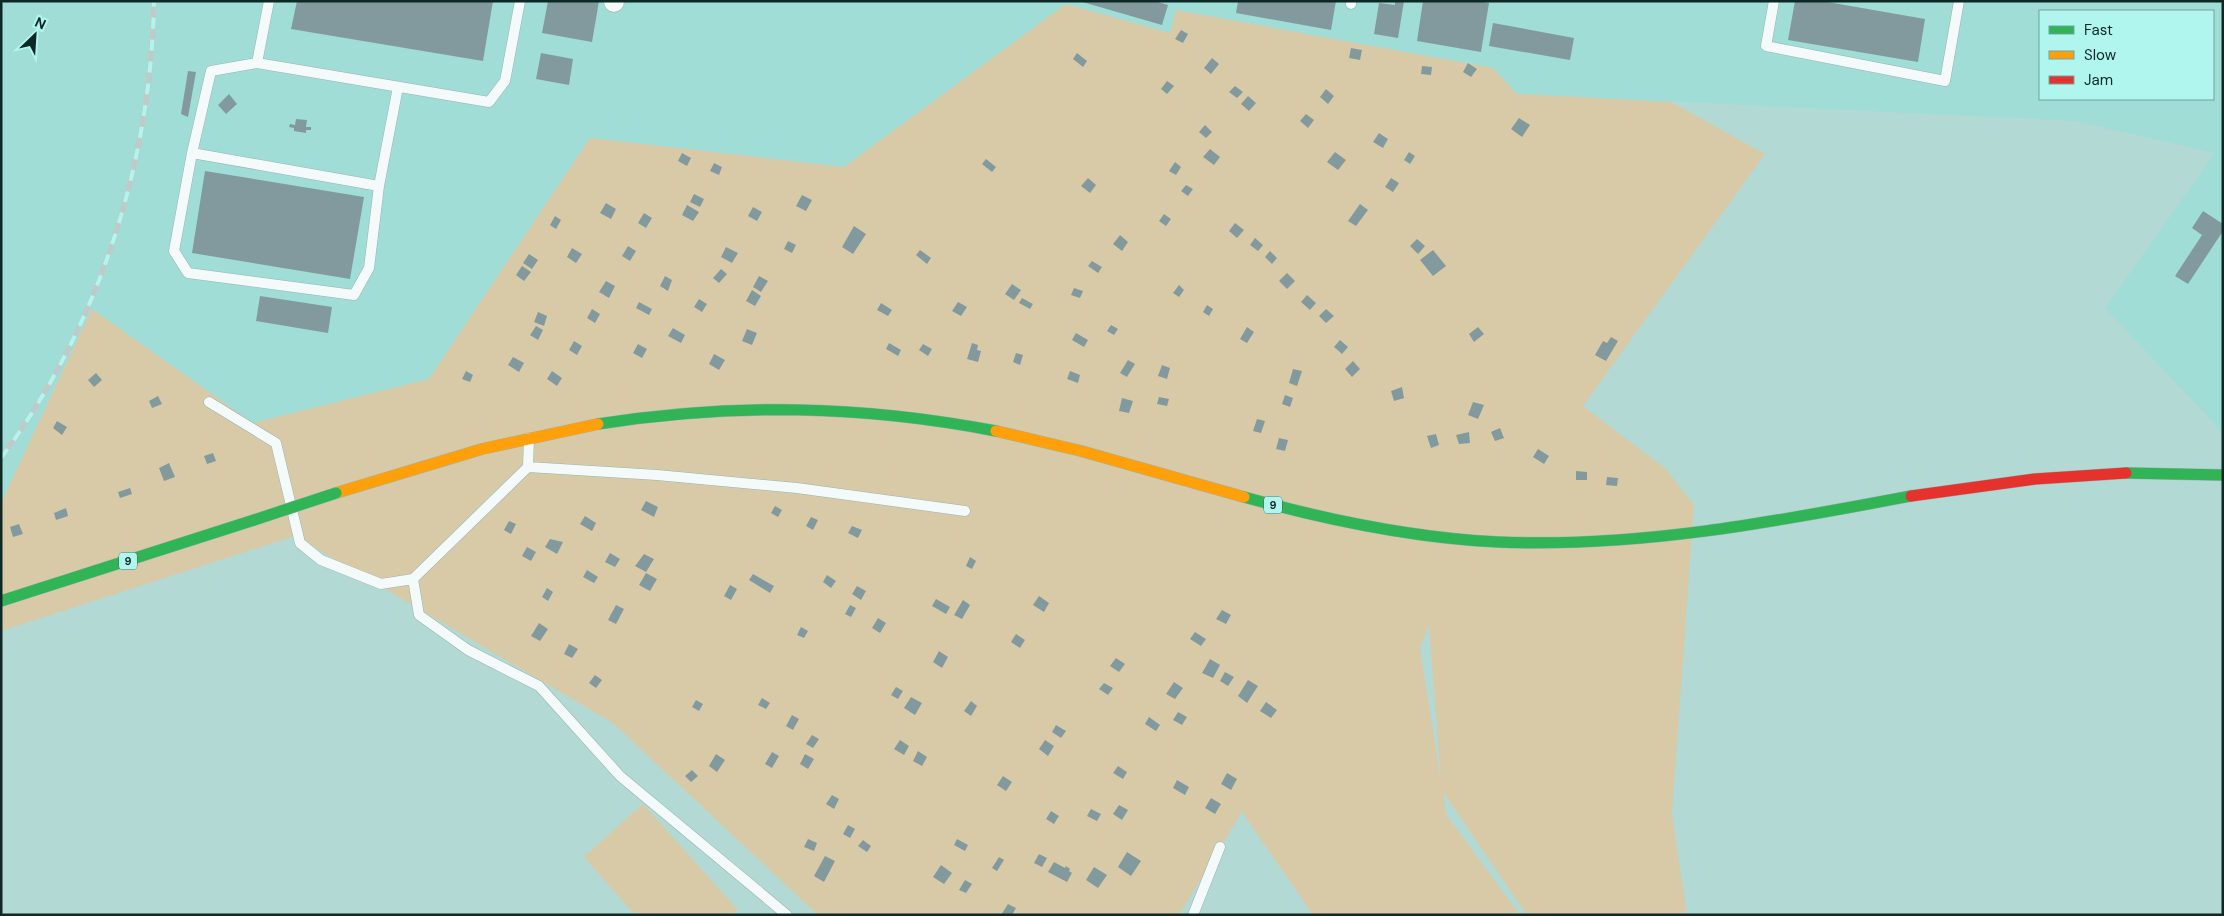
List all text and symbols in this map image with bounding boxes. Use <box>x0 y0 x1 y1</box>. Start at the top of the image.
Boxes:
north arrow <box>10 10 60 60</box>
legend <box>2039 10 2214 100</box>
text: N <box>32 13 49 34</box>
text: Fast <box>2084 20 2113 40</box>
text: Slow <box>2084 45 2117 65</box>
text: Jam <box>2084 70 2113 90</box>
road number: 9 <box>1264 496 1282 514</box>
road number: 9 <box>119 552 137 570</box>

